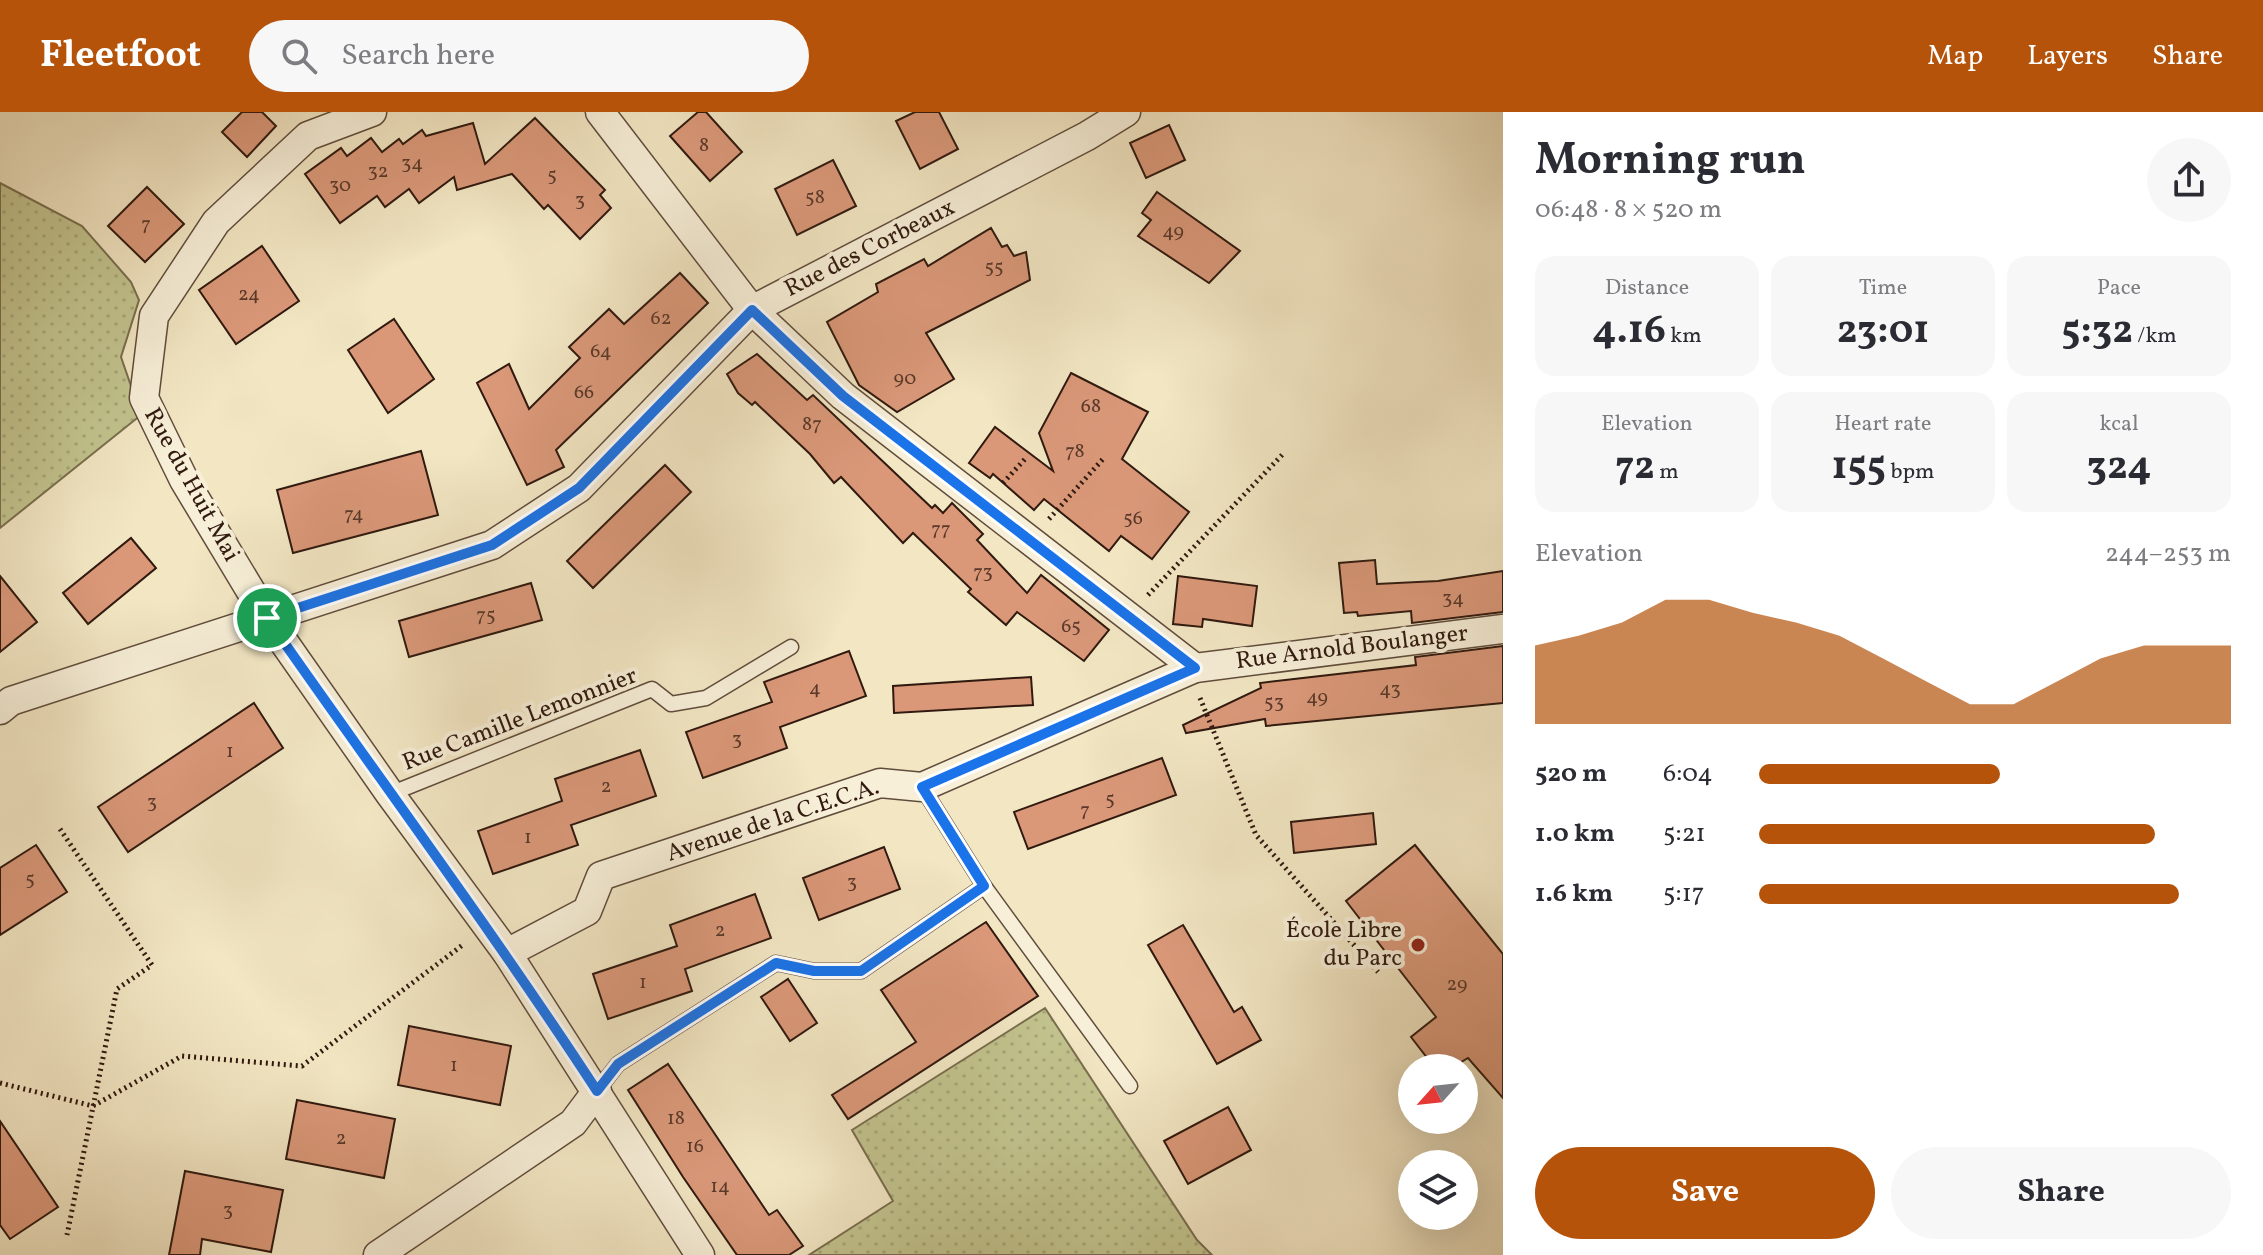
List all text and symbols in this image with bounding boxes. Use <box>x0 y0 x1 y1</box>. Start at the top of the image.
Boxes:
search box <box>249 20 809 92</box>
text: Fleetfoot <box>40 30 201 83</box>
icon: search <box>277 34 321 78</box>
text: Search here <box>341 35 495 77</box>
text: Map <box>1927 37 1983 76</box>
text: Layers <box>2027 37 2108 76</box>
text: Share <box>2152 37 2223 76</box>
text: Morning run <box>1535 131 1806 192</box>
house number: 8 <box>699 132 709 160</box>
button: share <box>2147 138 2231 222</box>
house number: 34 <box>401 150 423 178</box>
house number: 32 <box>368 158 389 186</box>
house number: 5 <box>547 162 557 190</box>
house number: 30 <box>329 172 351 200</box>
house number: 58 <box>805 184 825 212</box>
house number: 3 <box>575 187 585 215</box>
street label: Rue des Corbeaux <box>779 191 961 307</box>
text: 06:48 · 8 × 520 m <box>1535 192 1722 228</box>
house number: 7 <box>141 211 151 239</box>
house number: 49 <box>1162 218 1184 246</box>
house number: 55 <box>984 254 1004 282</box>
text: Distance <box>1605 273 1689 304</box>
text: Time <box>1859 273 1907 304</box>
text: Pace <box>2097 273 2141 304</box>
house number: 24 <box>238 281 260 309</box>
text: 4.16 <box>1592 304 1666 360</box>
text: 23:01 <box>1837 304 1929 360</box>
text: 5:32 <box>2061 304 2133 360</box>
house number: 62 <box>651 305 671 333</box>
text: km <box>1666 321 1702 352</box>
text: /km <box>2133 321 2177 352</box>
house number: 64 <box>590 338 612 366</box>
house number: 90 <box>894 365 916 393</box>
house number: 66 <box>574 379 594 407</box>
house number: 68 <box>1081 393 1101 421</box>
street label: Rue du Huit Mai <box>135 402 247 568</box>
text: Elevation <box>1601 409 1693 440</box>
text: Heart rate <box>1834 409 1932 440</box>
text: kcal <box>2099 409 2139 440</box>
house number: 87 <box>802 411 822 439</box>
house number: 78 <box>1065 438 1085 466</box>
text: 72 <box>1615 440 1655 496</box>
text: 155 <box>1831 440 1886 496</box>
text: 324 <box>2087 440 2151 496</box>
text: m <box>1655 457 1679 488</box>
text: bpm <box>1886 457 1935 488</box>
house number: 74 <box>344 501 364 529</box>
house number: 56 <box>1123 505 1143 533</box>
house number: 77 <box>931 516 951 544</box>
text: Elevation <box>1535 536 1643 572</box>
text: 244–253 m <box>2105 536 2231 572</box>
house number: 73 <box>973 559 993 587</box>
pin <box>233 584 301 652</box>
house number: 34 <box>1442 585 1464 613</box>
icon: arrive <box>245 596 289 640</box>
house number: 75 <box>476 602 496 630</box>
house number: 65 <box>1061 613 1081 641</box>
street label: Rue Arnold Boulanger <box>1234 617 1470 679</box>
street label: Rue Camille Lemonnier <box>398 660 642 780</box>
house number: 4 <box>809 675 821 703</box>
house number: 43 <box>1379 676 1401 704</box>
house number: 49 <box>1306 684 1328 712</box>
house number: 53 <box>1264 689 1284 717</box>
house number: 3 <box>732 726 742 754</box>
house number: 1 <box>226 738 234 766</box>
text: 520 m <box>1535 756 1607 792</box>
text: 6:04 <box>1663 756 1713 792</box>
street label: Avenue de la C.E.C.A. <box>662 771 884 871</box>
house number: 2 <box>601 773 611 801</box>
house number: 5 <box>1105 786 1115 814</box>
house number: 3 <box>147 789 157 817</box>
house number: 7 <box>1080 797 1090 825</box>
text: 1.0 km <box>1535 816 1615 852</box>
text: 5:21 <box>1663 816 1706 852</box>
house number: 1 <box>524 824 532 852</box>
house number: 5 <box>25 866 35 894</box>
house number: 3 <box>847 869 857 897</box>
text: 1.6 km <box>1535 876 1613 912</box>
text: 5:17 <box>1663 876 1704 912</box>
place label: École Libre du Parc <box>1286 914 1402 976</box>
house number: 2 <box>715 917 725 945</box>
marker: École Libre du Parc <box>1409 936 1427 954</box>
house number: 1 <box>639 969 647 997</box>
house number: 29 <box>1447 971 1467 999</box>
house number: 1 <box>450 1052 458 1080</box>
north arrow <box>1398 1054 1478 1134</box>
map controls <box>1398 1054 1478 1230</box>
house number: 18 <box>667 1105 685 1133</box>
house number: 2 <box>336 1125 346 1153</box>
house number: 16 <box>686 1133 704 1161</box>
button: Save <box>1535 1147 1875 1239</box>
button: Share <box>1891 1147 2231 1239</box>
button: layers <box>1398 1150 1478 1230</box>
house number: 14 <box>710 1173 730 1201</box>
house number: 3 <box>223 1197 233 1225</box>

